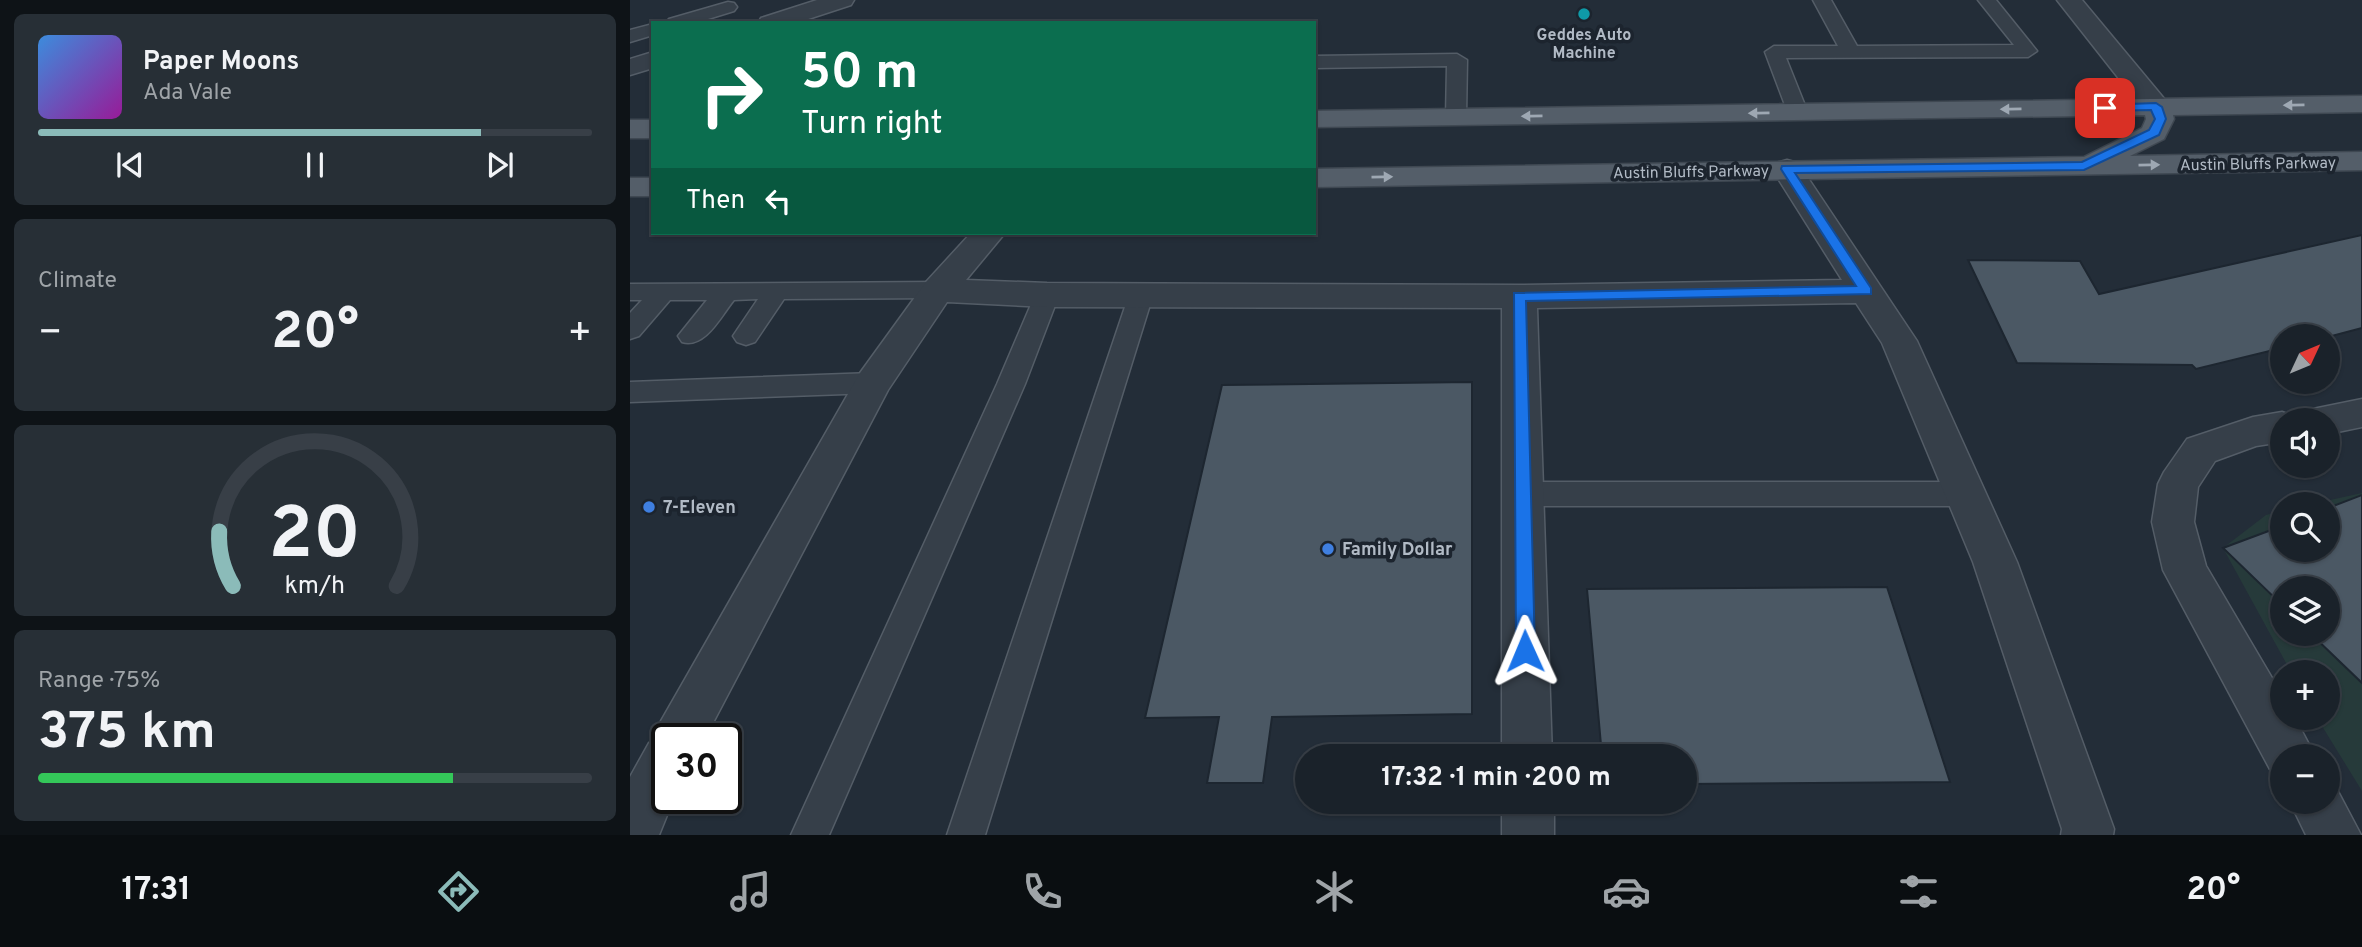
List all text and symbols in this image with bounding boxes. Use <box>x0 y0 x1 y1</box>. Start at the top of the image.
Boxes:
marker: Geddes Auto Machine <box>1576 6 1592 22</box>
place label: Geddes Auto Machine <box>1537 26 1631 64</box>
text: 50 m <box>801 44 918 106</box>
text: Paper Moons <box>143 46 299 79</box>
icon: right <box>686 49 777 140</box>
pin <box>2075 78 2135 138</box>
text: Ada Vale <box>143 79 232 108</box>
icon: arrive <box>2086 89 2124 127</box>
one-way arrow <box>2283 99 2305 111</box>
one-way arrow <box>2000 103 2022 115</box>
text: Turn right <box>801 105 943 145</box>
one-way arrow <box>1748 107 1770 119</box>
one-way arrow <box>1521 110 1543 122</box>
icon: previous <box>111 146 149 184</box>
icon: pause <box>296 146 334 184</box>
icon: next <box>481 146 519 184</box>
street label: Austin Bluffs Parkway <box>2180 154 2336 176</box>
one-way arrow <box>2138 159 2160 171</box>
street label: Austin Bluffs Parkway <box>1613 162 1769 184</box>
one-way arrow <box>1372 171 1394 183</box>
icon: left <box>759 182 797 220</box>
text: Then <box>686 185 745 218</box>
text: Climate <box>38 267 117 296</box>
text: 20° <box>271 301 359 367</box>
text: − <box>38 310 63 359</box>
text: + <box>567 310 592 359</box>
north arrow <box>2270 324 2340 394</box>
map controls <box>2270 324 2340 814</box>
button: sound <box>2270 408 2340 478</box>
button: search <box>2270 492 2340 562</box>
text: 20 <box>269 493 361 585</box>
place label: 7-Eleven <box>663 497 736 520</box>
marker: 7-Eleven <box>641 499 657 515</box>
place label: Family Dollar <box>1342 539 1453 562</box>
marker: Family Dollar <box>1320 541 1336 557</box>
text: km/h <box>285 571 345 603</box>
button: layers <box>2270 576 2340 646</box>
position arrow <box>1488 614 1562 688</box>
button: + <box>2270 660 2340 730</box>
text: Range · 75% <box>38 667 160 696</box>
text: 375 km <box>38 701 216 767</box>
speed limit sign: 30 <box>651 723 742 814</box>
button: − <box>2270 744 2340 814</box>
text: 17:32 · 1 min · 200 m <box>1381 762 1611 795</box>
icon: directions <box>434 867 483 916</box>
icon: music <box>726 867 775 916</box>
icon: phone <box>1018 867 1067 916</box>
icon: climate <box>1310 867 1359 916</box>
icon: car <box>1602 867 1651 916</box>
icon: filters <box>1894 867 1943 916</box>
text: 17:31 <box>122 871 191 911</box>
text: 20° <box>2187 871 2240 911</box>

